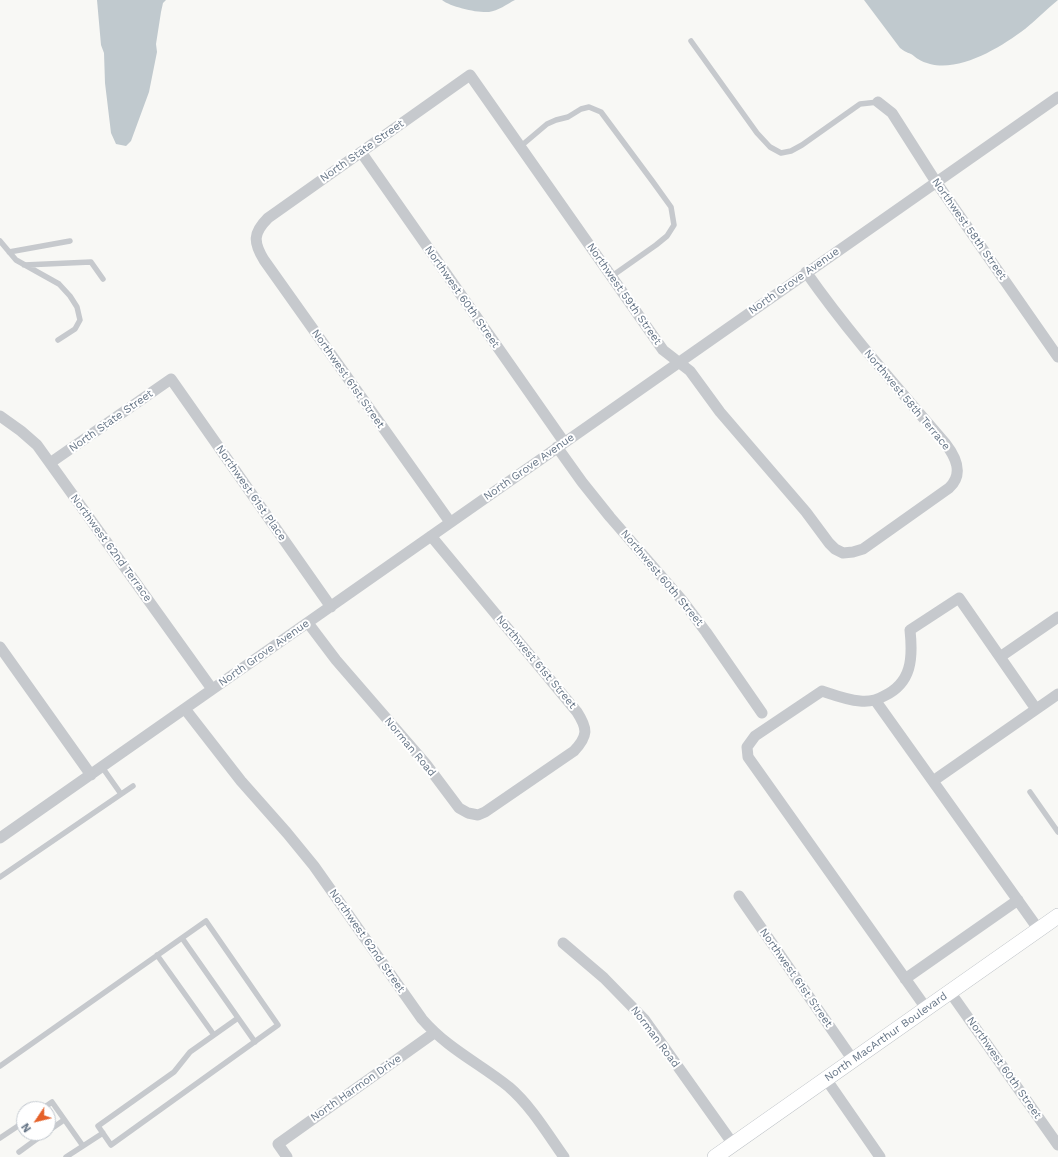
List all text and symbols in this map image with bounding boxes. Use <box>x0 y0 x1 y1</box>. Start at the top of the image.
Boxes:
street label: North State Street <box>318 117 406 185</box>
street label: Northwest 58th Street <box>929 176 1009 282</box>
street label: Northwest 59th Street <box>584 241 664 347</box>
street label: Northwest 60th Street <box>422 243 502 351</box>
street label: North Grove Avenue <box>746 245 842 317</box>
street label: Northwest 61st Street <box>309 327 387 431</box>
street label: Northwest 58th Terrace <box>861 347 953 453</box>
street label: North State Street <box>67 387 155 455</box>
street label: North Grove Avenue <box>481 431 577 503</box>
street label: Northwest 61st Place <box>213 443 289 543</box>
street label: Northwest 62nd Terrace <box>68 492 154 604</box>
street label: Northwest 60th Street <box>618 527 706 629</box>
street label: Northwest 61st Street <box>493 613 579 711</box>
street label: North Grove Avenue <box>216 617 312 689</box>
street label: Norman Road <box>381 715 439 779</box>
street label: Northwest 62nd Street <box>326 887 408 995</box>
street label: Northwest 61st Street <box>757 926 835 1030</box>
street label: North MacArthur Boulevard <box>822 990 950 1084</box>
street label: Norman Road <box>628 1004 682 1070</box>
street label: Northwest 60th Street <box>964 1014 1044 1122</box>
street label: North Harmon Drive <box>308 1052 404 1124</box>
north arrow <box>16 1101 56 1141</box>
text: N <box>19 1121 34 1135</box>

